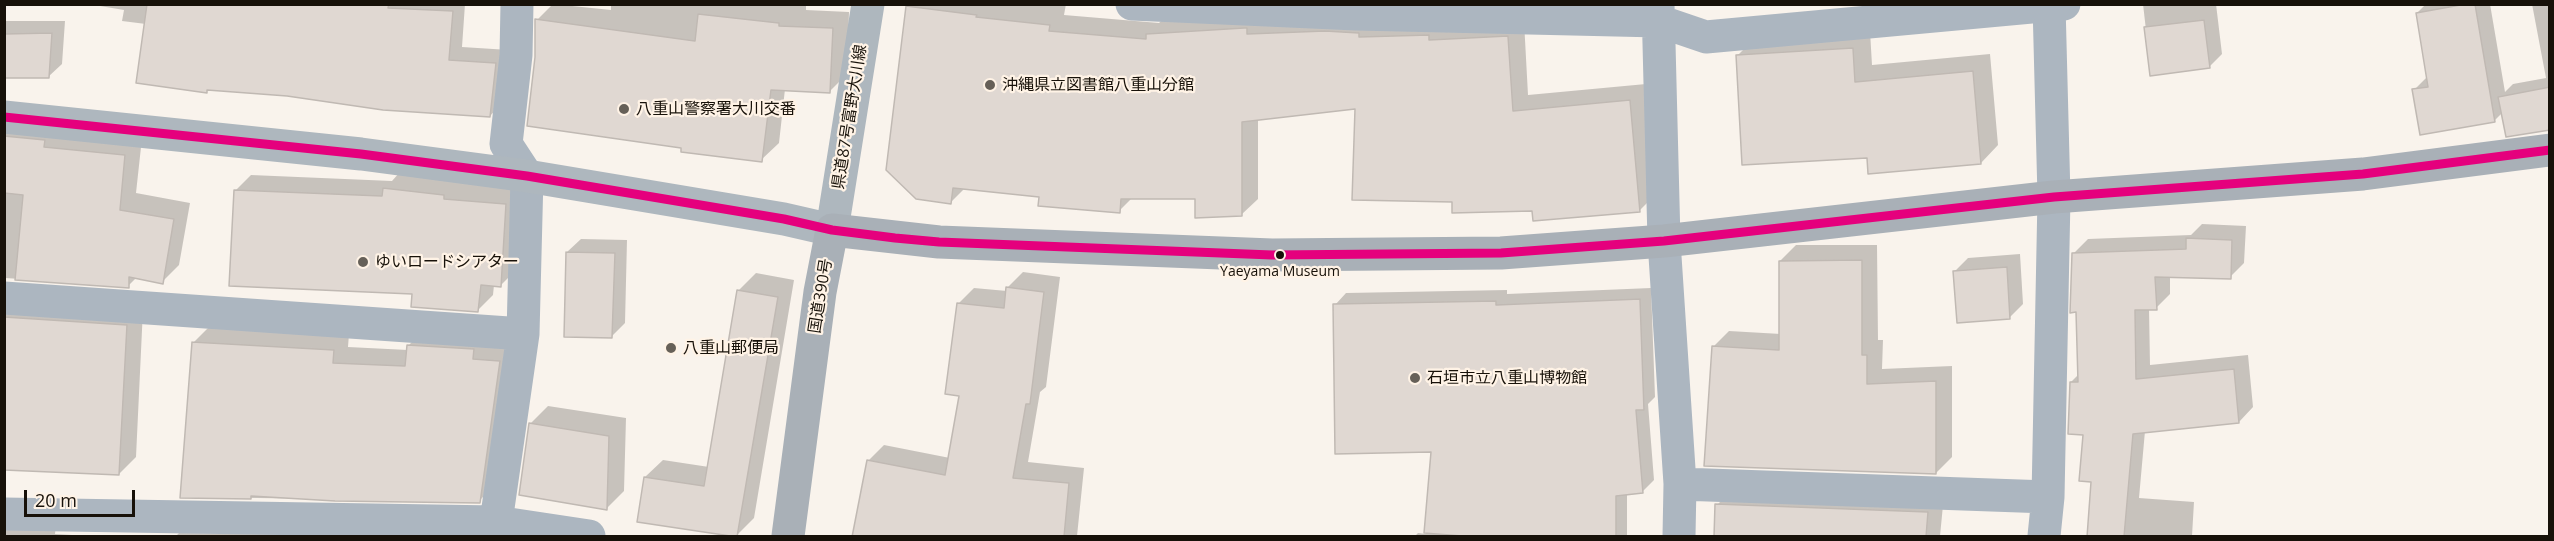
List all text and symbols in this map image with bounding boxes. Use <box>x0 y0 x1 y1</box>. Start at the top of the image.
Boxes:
street label: 県道87号富野大川線 <box>829 43 871 191</box>
place label: 沖縄県立図書館八重山分館 <box>1002 75 1194 95</box>
marker: 沖縄県立図書館八重山分館 <box>983 78 997 92</box>
place label: 八重山警察署大川交番 <box>636 99 796 119</box>
marker: 八重山警察署大川交番 <box>617 102 631 116</box>
marker: Yaeyama Museum <box>1274 249 1286 261</box>
place label: ゆいロードシアター <box>375 252 519 272</box>
marker: ゆいロードシアター <box>356 255 370 269</box>
street label: 国道390号 <box>806 257 836 335</box>
place label: Yaeyama Museum <box>1220 264 1340 280</box>
place label: 八重山郵便局 <box>683 338 779 358</box>
marker: 八重山郵便局 <box>664 341 678 355</box>
place label: 石垣市立八重山博物館 <box>1427 368 1587 388</box>
marker: 石垣市立八重山博物館 <box>1408 371 1422 385</box>
scale bar <box>27 478 138 516</box>
text: 20 m <box>35 488 77 512</box>

